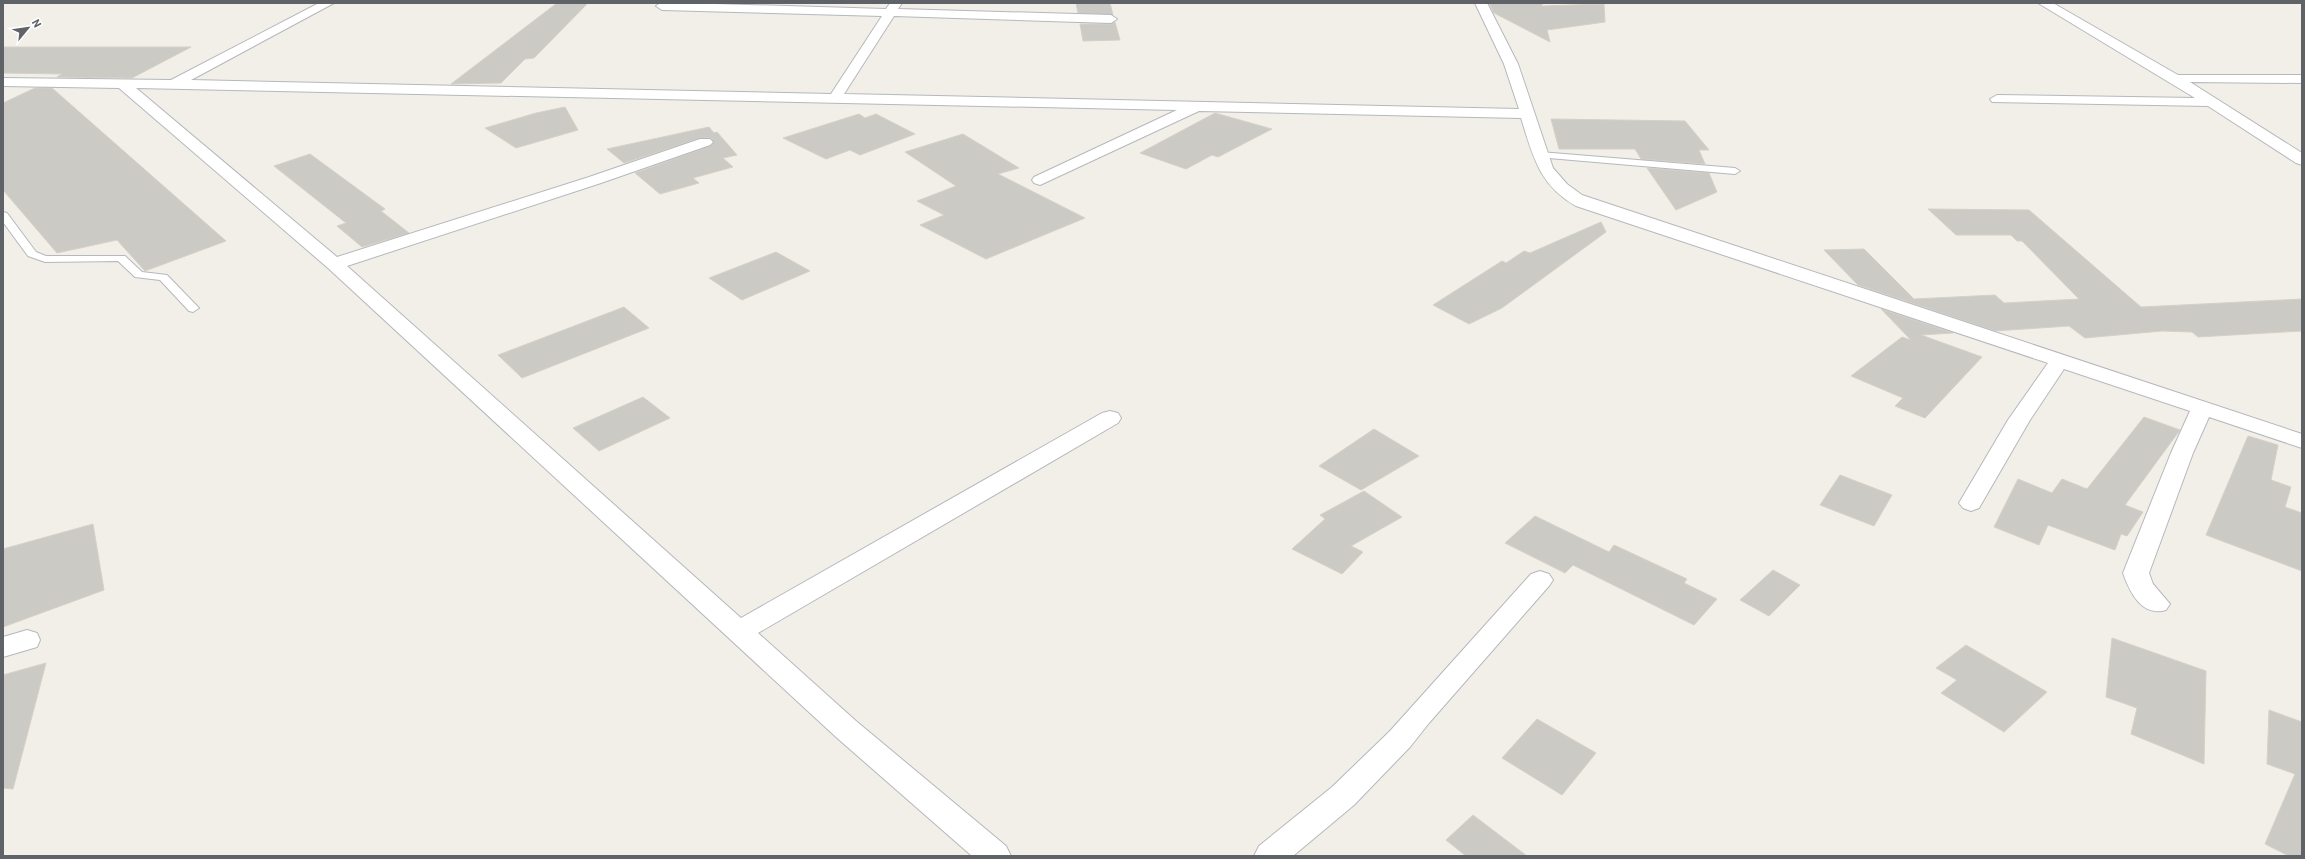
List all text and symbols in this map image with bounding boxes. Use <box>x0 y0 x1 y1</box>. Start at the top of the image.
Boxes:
north arrow <box>8 8 48 48</box>
text: N <box>30 17 45 29</box>

